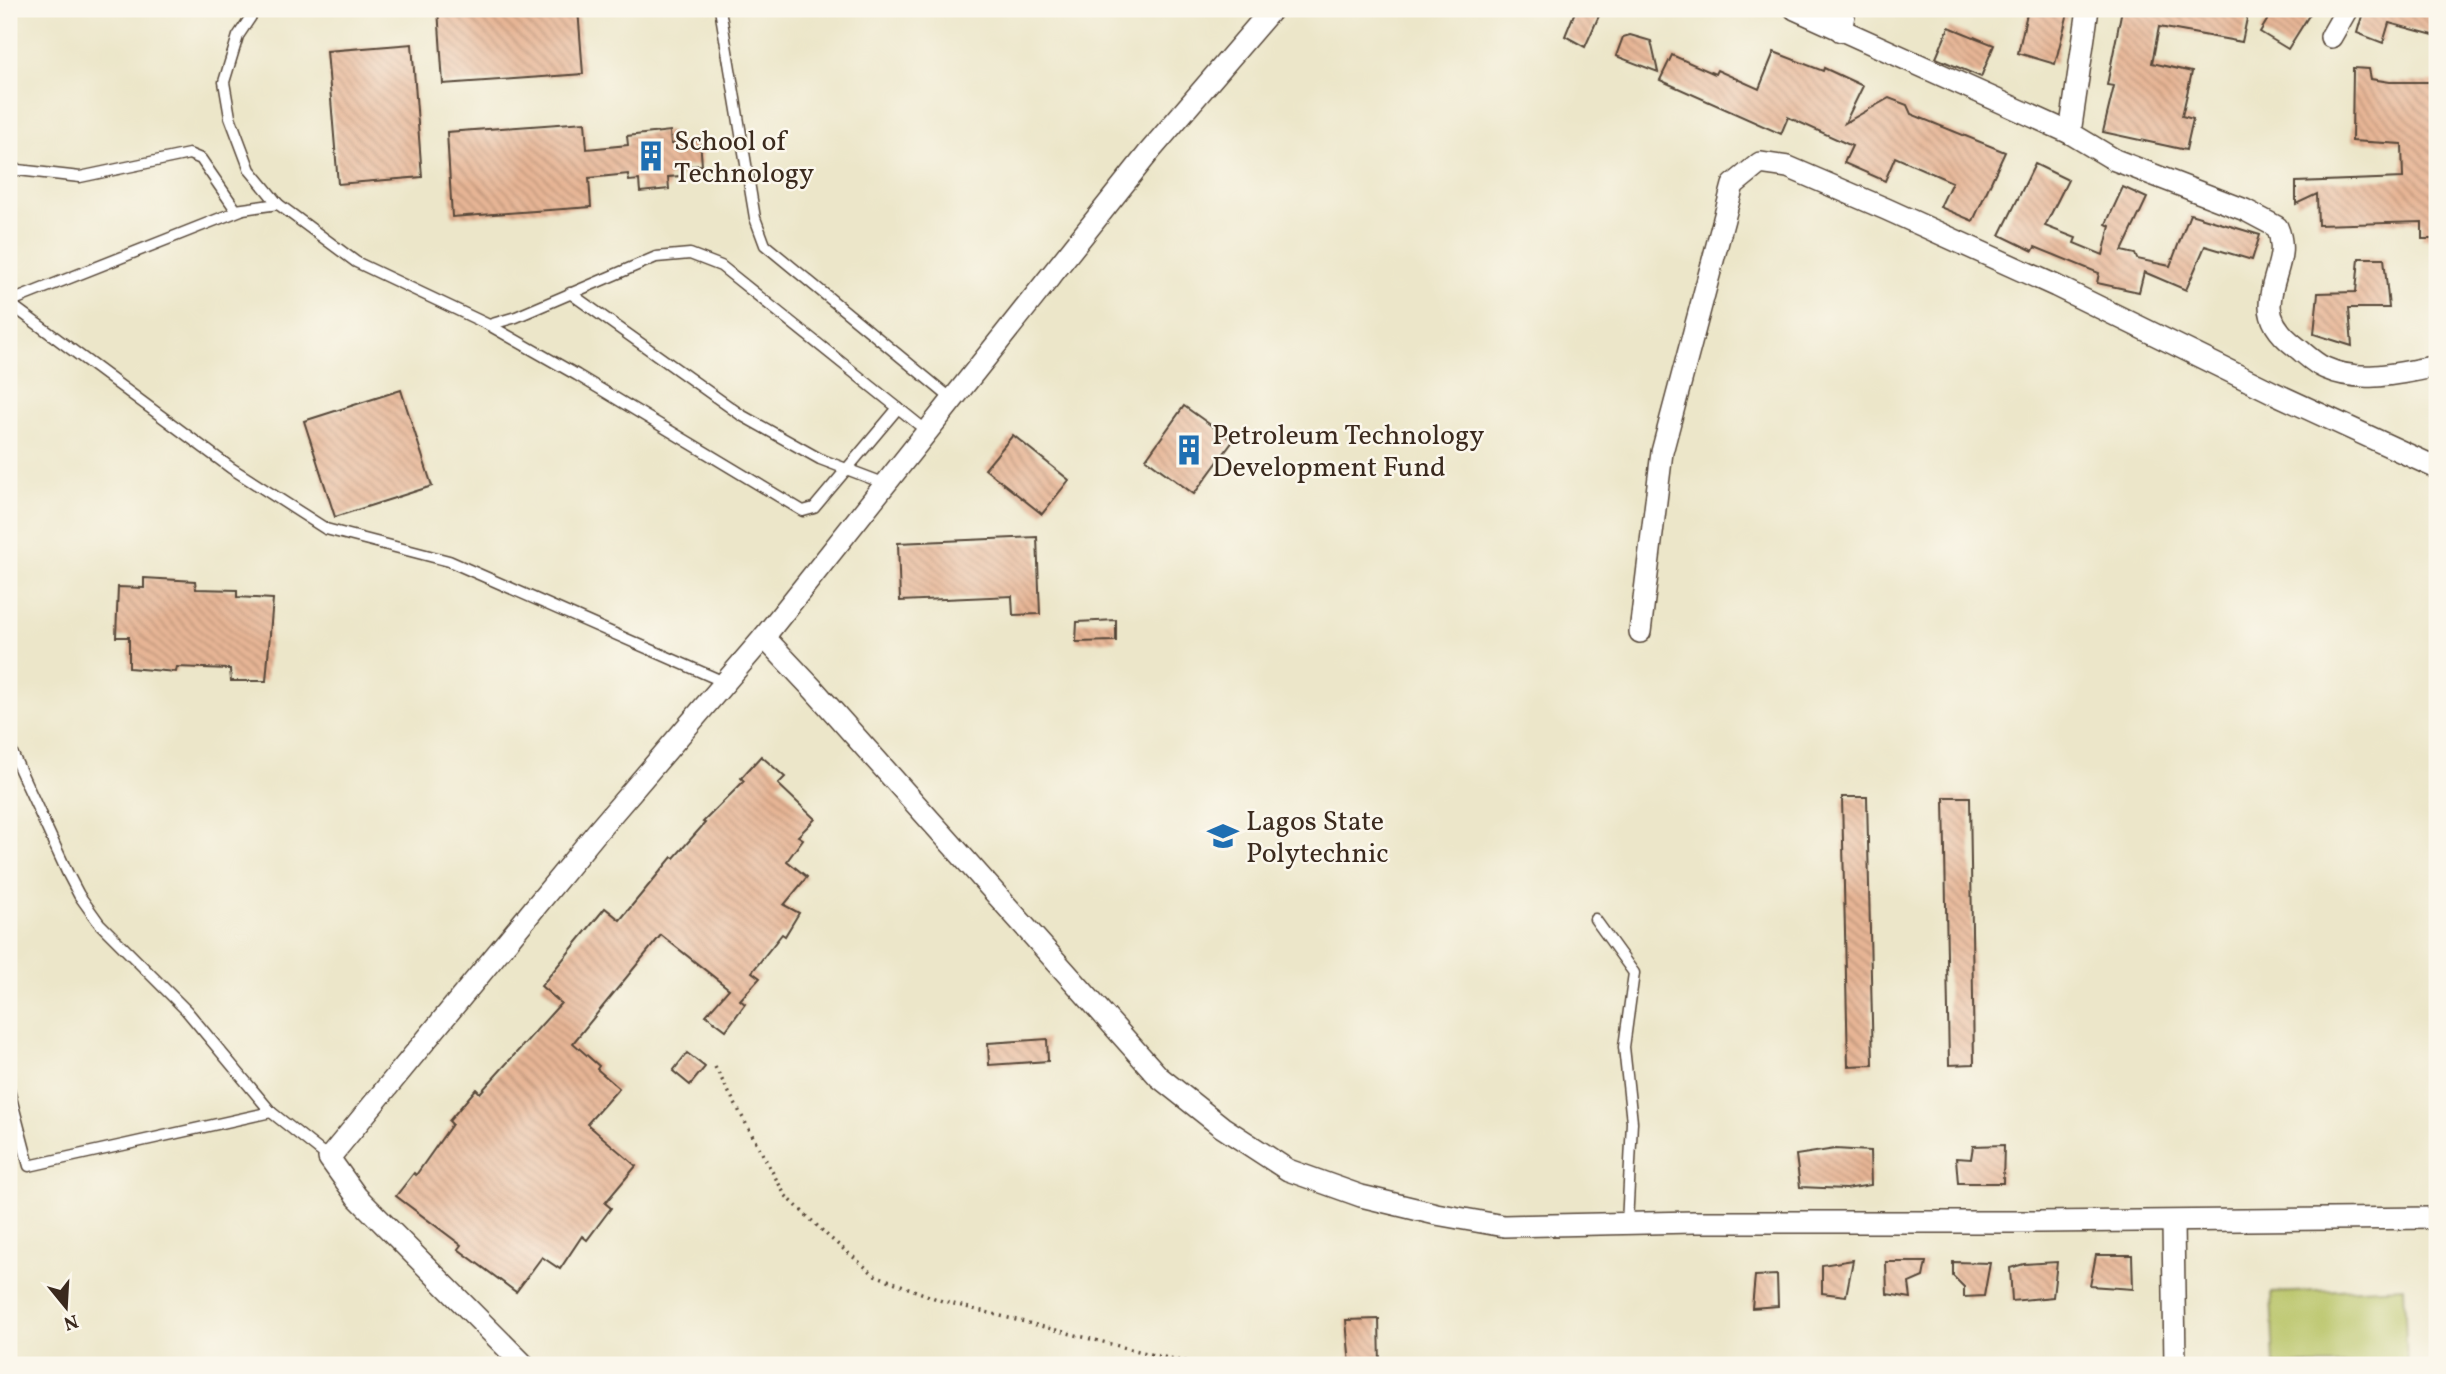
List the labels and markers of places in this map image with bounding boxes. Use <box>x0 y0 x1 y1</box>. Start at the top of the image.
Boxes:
place label: School of Technology <box>674 123 814 194</box>
building icon: School of Technology <box>634 139 668 173</box>
place label: Petroleum Technology Development Fund <box>1212 417 1484 488</box>
building icon: Petroleum Technology Development Fund <box>1172 433 1206 467</box>
place label: Lagos State Polytechnic <box>1246 803 1389 874</box>
school or university icon: Lagos State Polytechnic <box>1206 819 1240 853</box>

